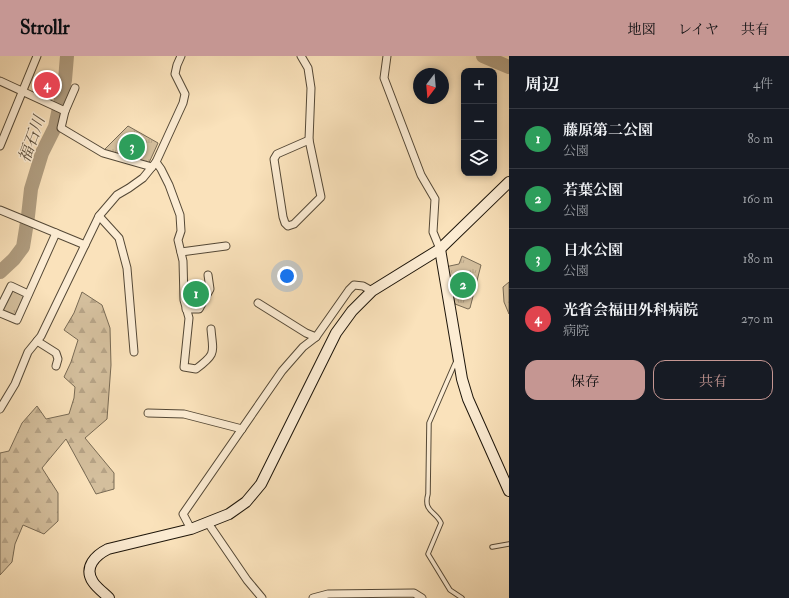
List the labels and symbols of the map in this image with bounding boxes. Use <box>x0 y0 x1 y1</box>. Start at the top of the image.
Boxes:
north arrow <box>413 68 449 104</box>
pin: 4 <box>34 70 60 100</box>
water label: 福石川 <box>14 111 50 165</box>
pin: 3 <box>119 132 145 162</box>
your location <box>277 266 297 286</box>
pin: 2 <box>450 270 476 300</box>
pin: 1 <box>183 279 209 309</box>

